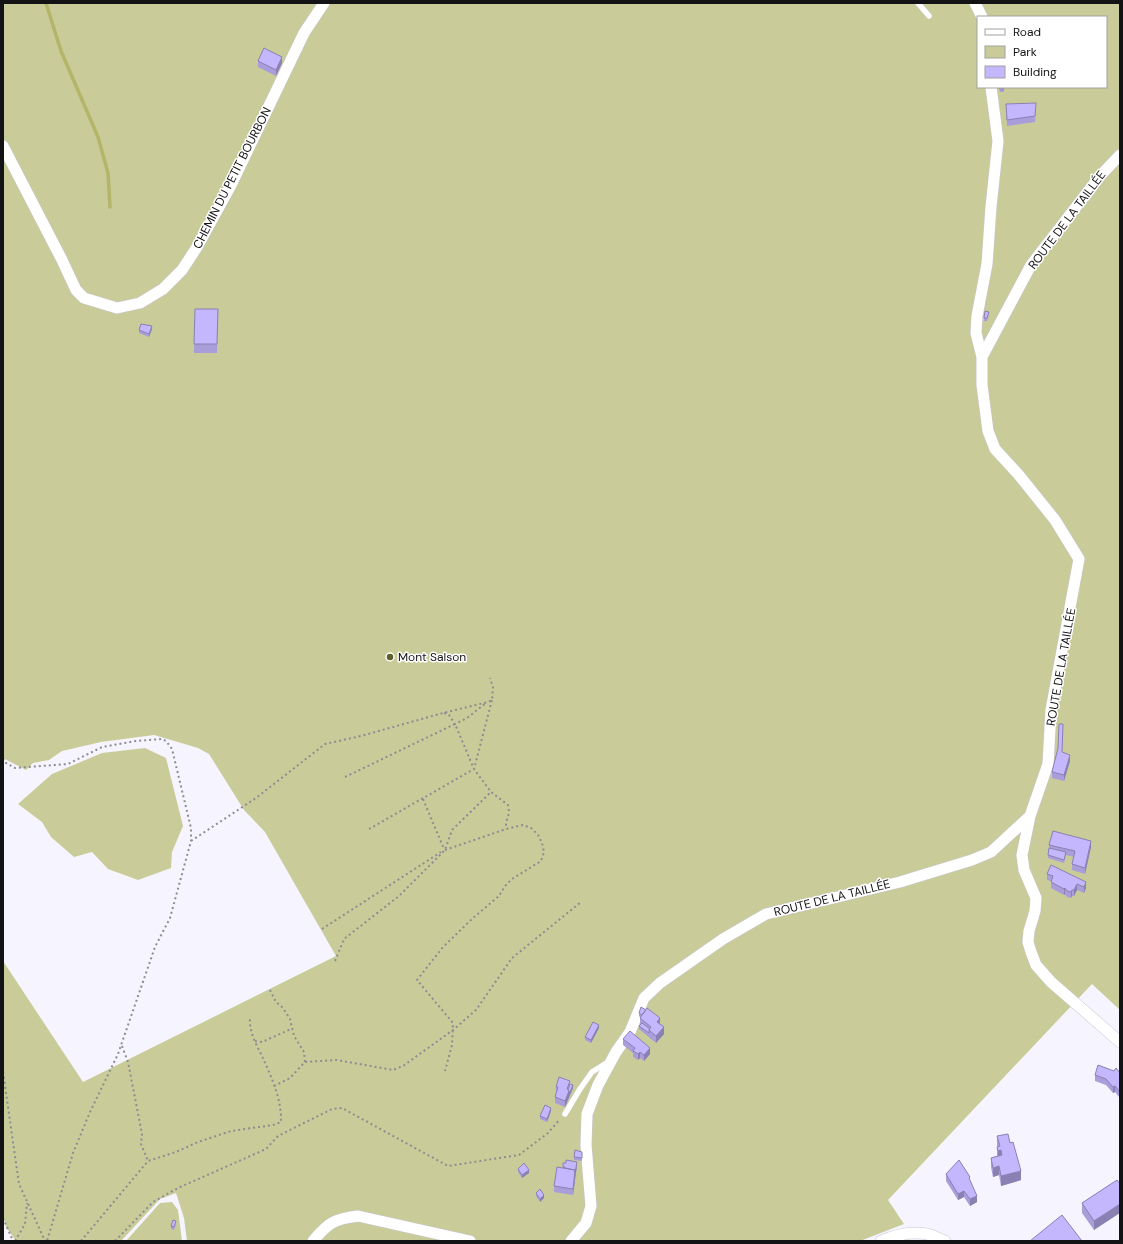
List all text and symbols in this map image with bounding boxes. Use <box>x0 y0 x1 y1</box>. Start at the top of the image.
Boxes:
legend <box>977 16 1107 88</box>
text: Road <box>1013 24 1041 40</box>
text: Park <box>1013 44 1037 60</box>
text: Building <box>1013 64 1057 80</box>
street label: CHEMIN DU PETIT BOURBON <box>189 105 275 251</box>
street label: ROUTE DE LA TAILLÉE <box>1025 167 1109 273</box>
street label: ROUTE DE LA TAILLÉE <box>1043 607 1079 727</box>
place label: Mont Salson <box>398 649 466 665</box>
marker: Mont Salson <box>385 652 395 662</box>
street label: ROUTE DE LA TAILLÉE <box>772 876 892 920</box>

